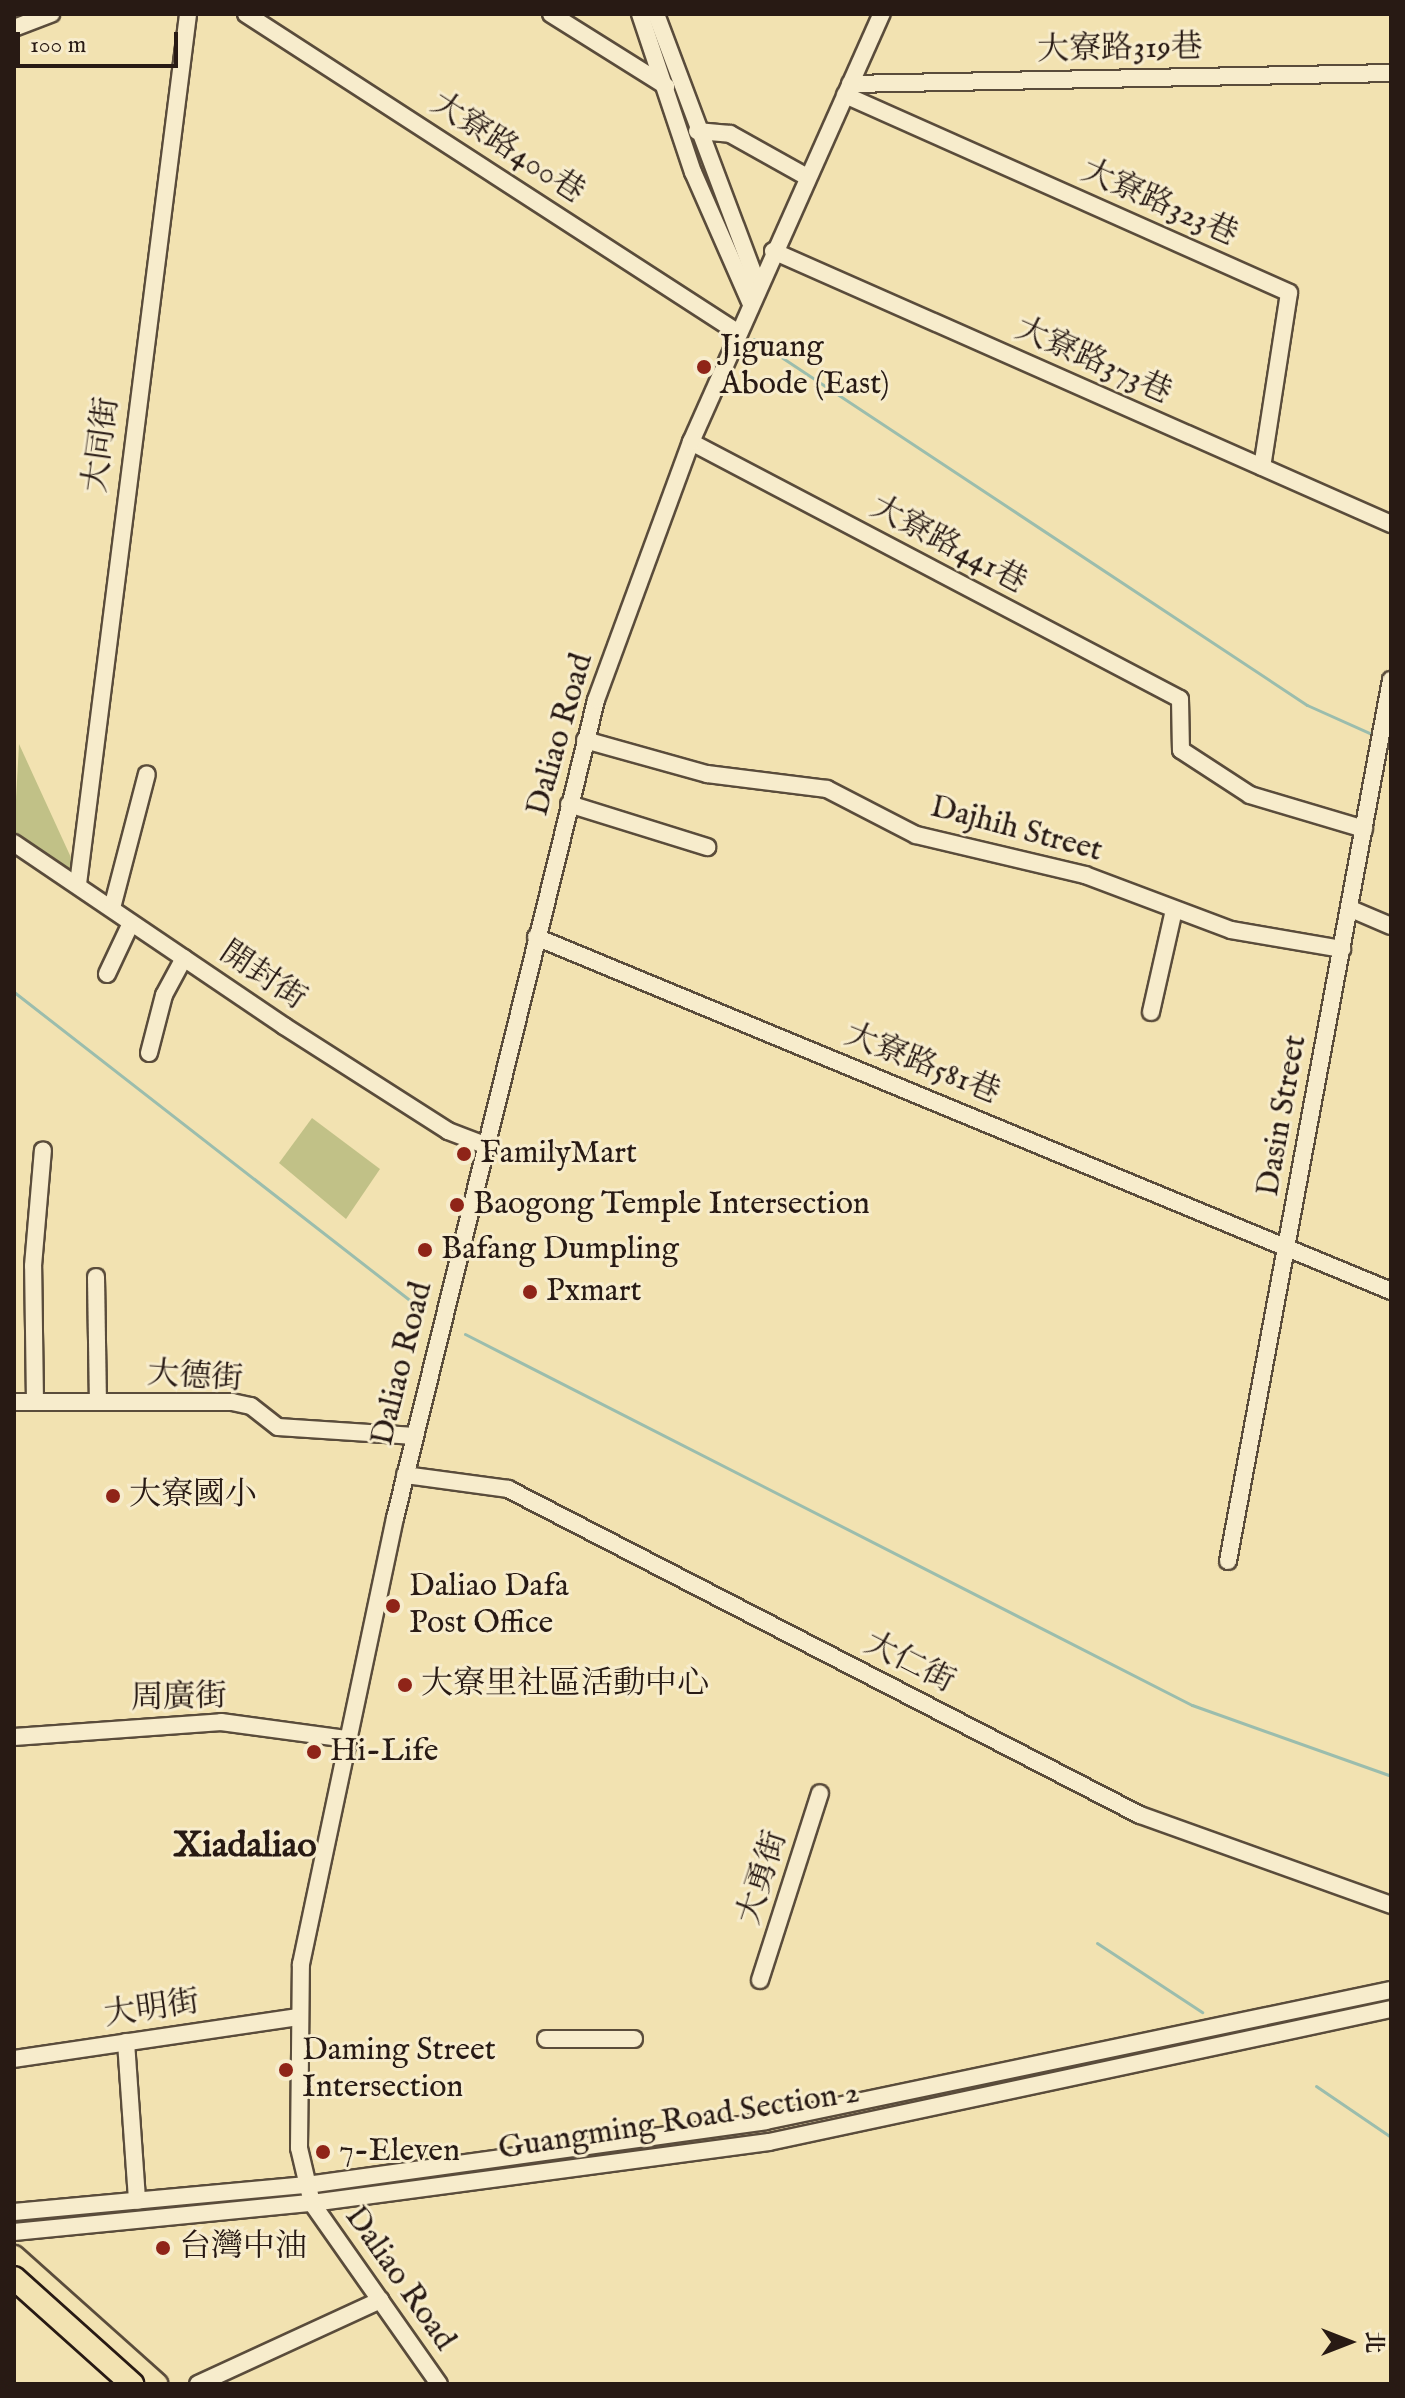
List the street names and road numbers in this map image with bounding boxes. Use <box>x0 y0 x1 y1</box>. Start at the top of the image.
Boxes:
street label: 大寮路319巷 <box>1037 29 1203 71</box>
street label: 大寮路400巷 <box>423 85 591 213</box>
street label: 大寮路323巷 <box>1075 153 1243 255</box>
street label: 大寮路373巷 <box>1009 311 1177 413</box>
street label: 大同街 <box>77 395 129 495</box>
street label: 大寮路441巷 <box>863 489 1033 603</box>
street label: Daliao Road <box>519 649 603 821</box>
street label: Dajhih Street <box>926 789 1106 871</box>
street label: 開封街 <box>211 934 313 1020</box>
street label: 大寮路581巷 <box>839 1016 1005 1114</box>
street label: Dasin Street <box>1250 1032 1316 1200</box>
street label: Daliao Road <box>364 1278 442 1450</box>
street label: 大德街 <box>146 1355 244 1401</box>
street label: 大仁街 <box>858 1625 960 1703</box>
street label: 周廣街 <box>131 1679 227 1719</box>
street label: 大勇街 <box>731 1826 797 1930</box>
street label: 大明街 <box>102 1984 202 2036</box>
street label: Guangming Road Section 2 <box>496 2075 862 2169</box>
street label: Daliao Road <box>335 2199 463 2359</box>

